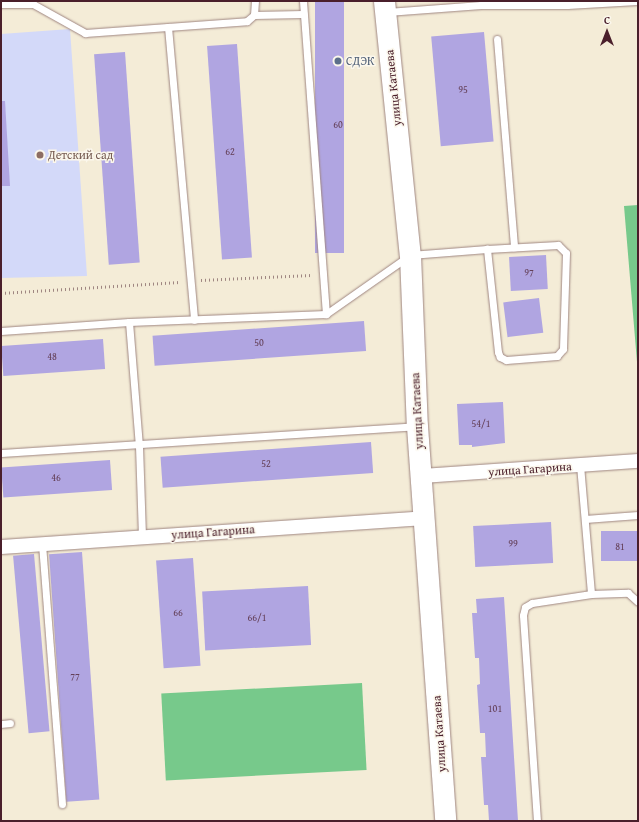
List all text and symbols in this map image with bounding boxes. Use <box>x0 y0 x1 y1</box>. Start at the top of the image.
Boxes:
north arrow <box>587 12 627 52</box>
text: С <box>604 12 610 28</box>
street label: улица Катаева <box>382 49 404 127</box>
place label: СДЭК <box>346 54 374 68</box>
marker: СДЭК <box>333 56 343 66</box>
house number: 95 <box>458 84 468 96</box>
house number: 60 <box>333 119 343 131</box>
house number: 62 <box>225 146 235 158</box>
place label: Детский сад <box>48 148 113 162</box>
marker: Детский сад <box>35 150 45 160</box>
house number: 97 <box>524 267 534 279</box>
house number: 50 <box>254 337 264 349</box>
house number: 48 <box>47 351 57 363</box>
street label: улица Катаева <box>408 372 426 450</box>
house number: 54/1 <box>471 418 491 430</box>
house number: 52 <box>261 458 271 470</box>
street label: улица Гагарина <box>488 459 572 479</box>
house number: 46 <box>51 472 61 484</box>
street label: улица Гагарина <box>171 522 255 542</box>
house number: 99 <box>508 538 518 550</box>
house number: 81 <box>615 541 625 553</box>
house number: 66 <box>173 607 183 619</box>
house number: 66/1 <box>247 612 267 624</box>
house number: 77 <box>70 671 80 683</box>
street label: улица Катаева <box>429 695 449 773</box>
house number: 101 <box>488 703 502 715</box>

